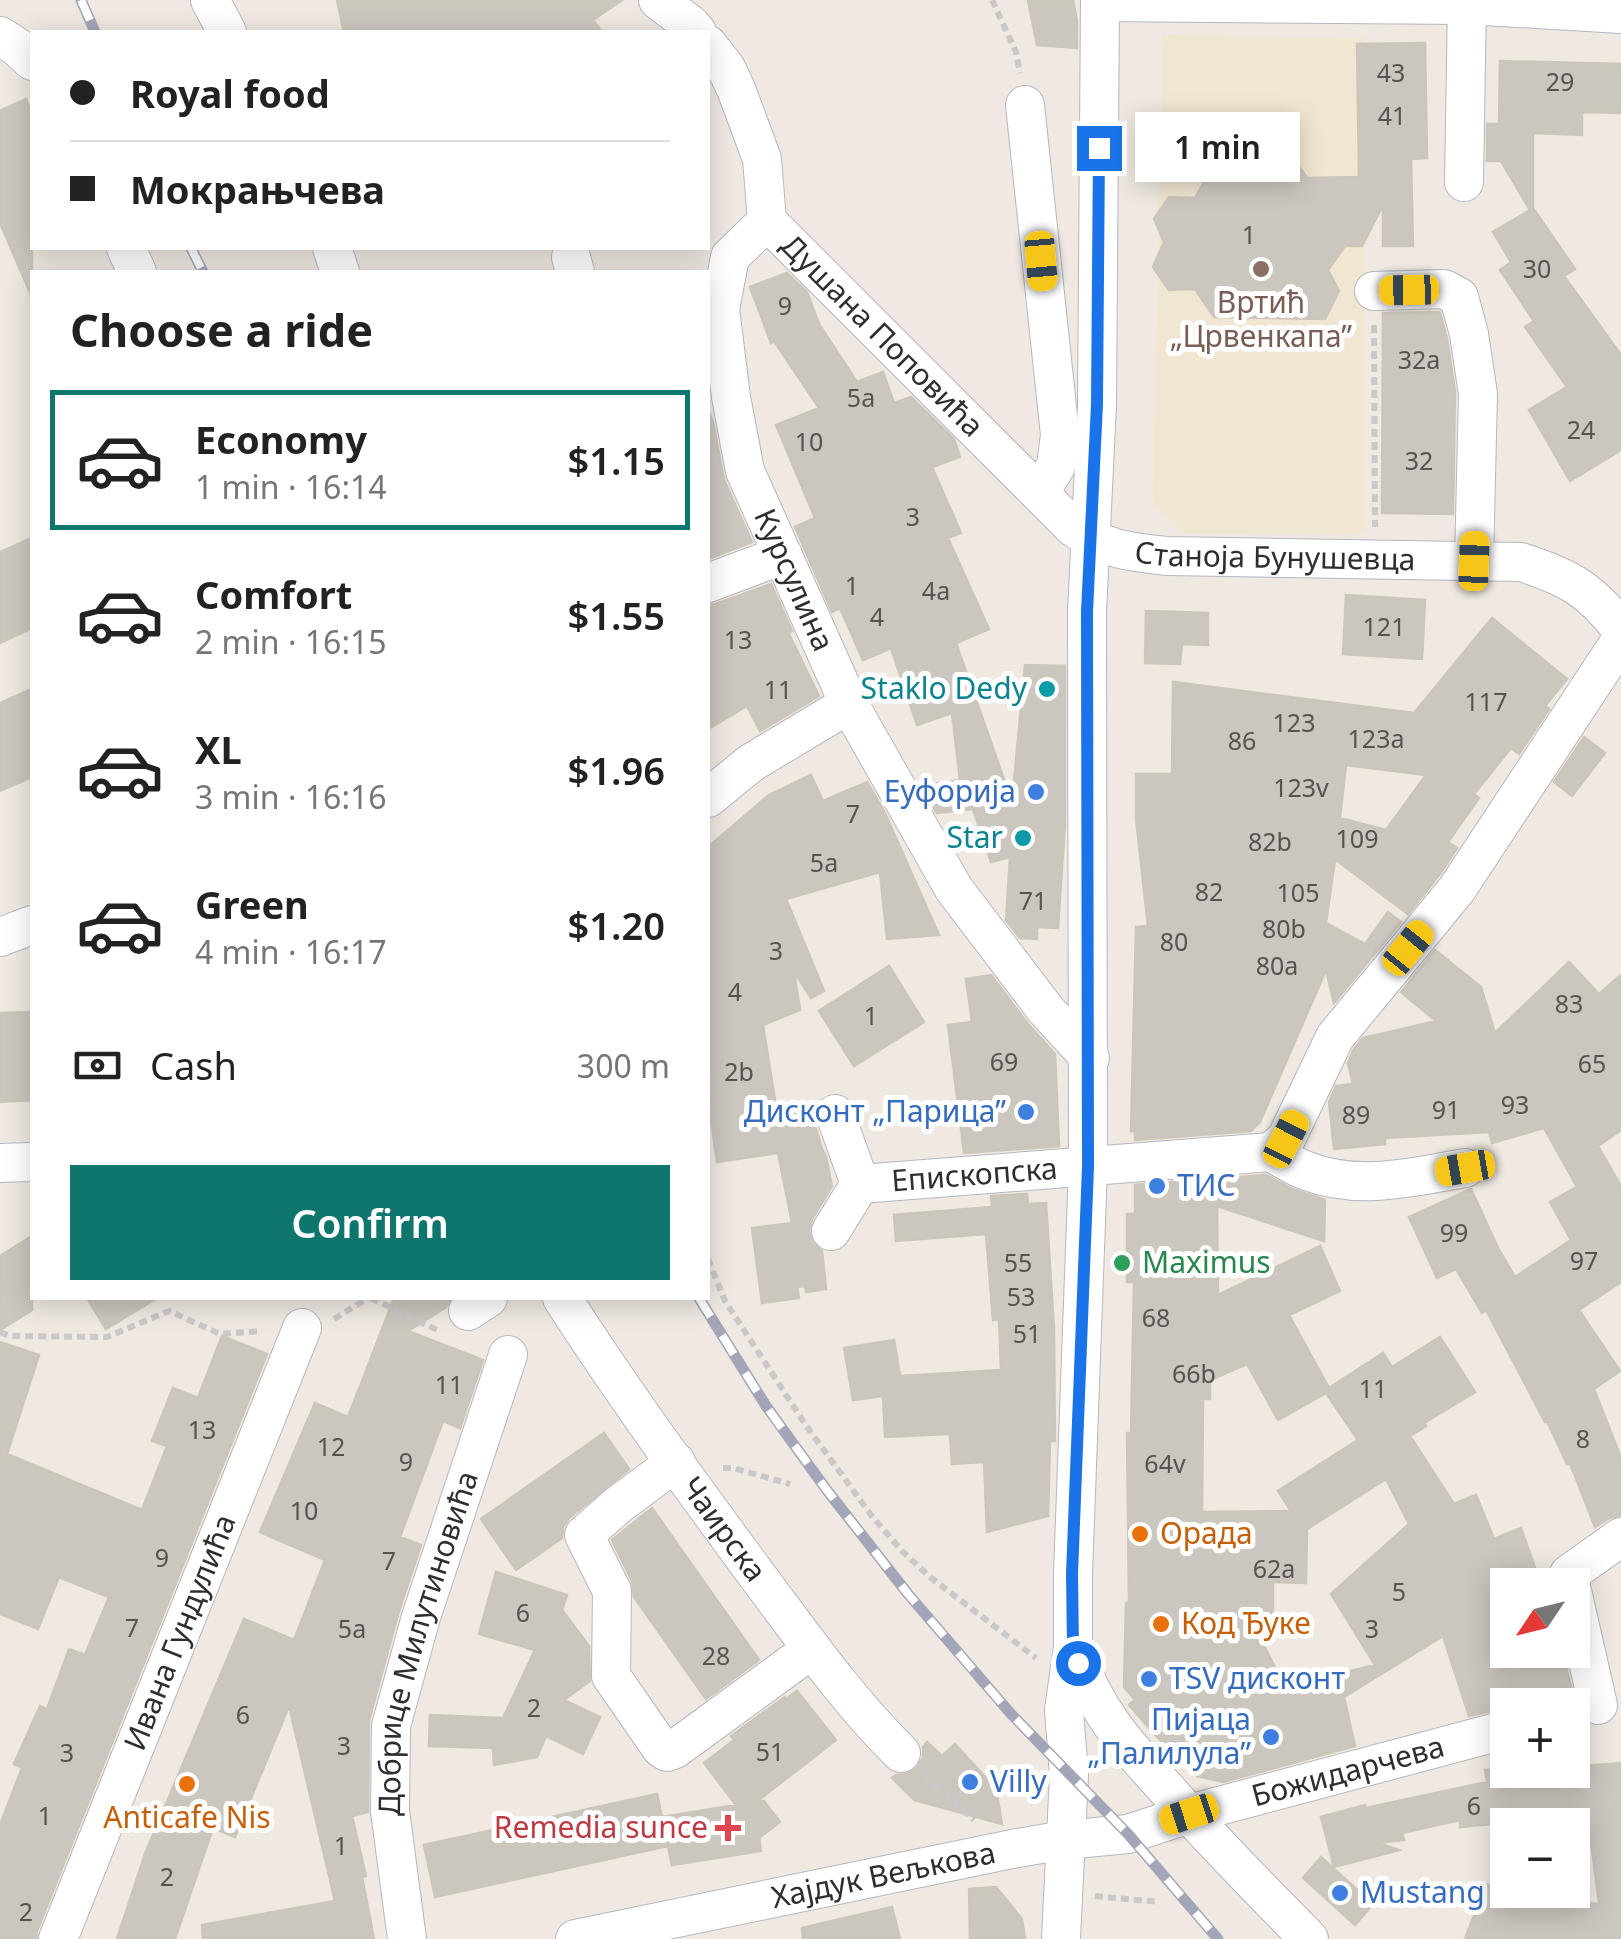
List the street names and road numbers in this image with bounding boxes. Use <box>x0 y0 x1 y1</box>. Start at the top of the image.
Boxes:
street label: Душана Поповића <box>773 225 993 445</box>
street label: Курсулина <box>745 502 845 657</box>
street label: Станоја Бунушевца <box>1132 530 1416 579</box>
street label: Епископска <box>890 1147 1059 1200</box>
street label: Добрице Милутиновића <box>368 1465 487 1816</box>
street label: Чаирска <box>672 1468 777 1589</box>
street label: Ивана Гундулића <box>113 1508 245 1756</box>
street label: Божидарчева <box>1247 1725 1448 1815</box>
street label: Хајдук Вељкова <box>768 1831 999 1917</box>

